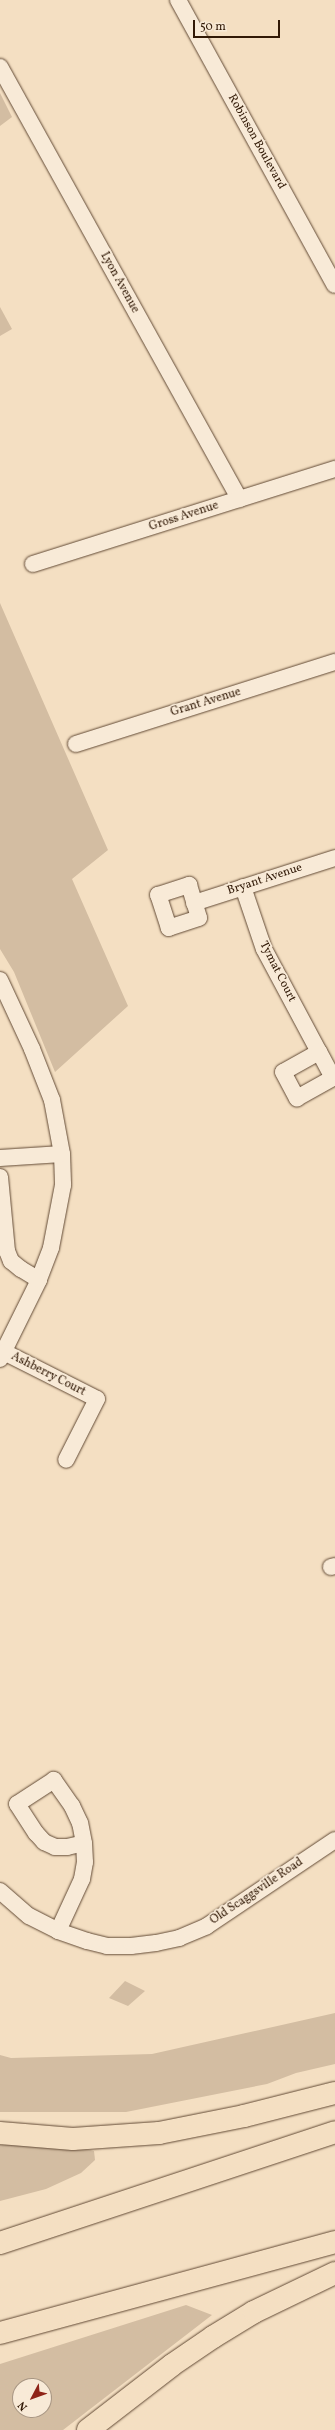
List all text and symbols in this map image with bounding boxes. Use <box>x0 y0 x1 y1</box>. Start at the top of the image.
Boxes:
scale bar <box>195 12 282 38</box>
text: 50 m <box>200 19 226 35</box>
street label: Robinson Boulevard <box>224 92 288 192</box>
street label: Lyon Avenue <box>96 250 142 316</box>
street label: Gross Avenue <box>147 499 221 535</box>
street label: Grant Avenue <box>169 685 243 721</box>
street label: Bryant Avenue <box>226 861 304 899</box>
street label: Tymat Court <box>256 939 298 1005</box>
street label: Ashberry Court <box>8 1350 88 1400</box>
street label: Old Scaggsville Road <box>208 1856 306 1928</box>
north arrow <box>12 2378 52 2418</box>
text: N <box>15 2398 32 2413</box>

